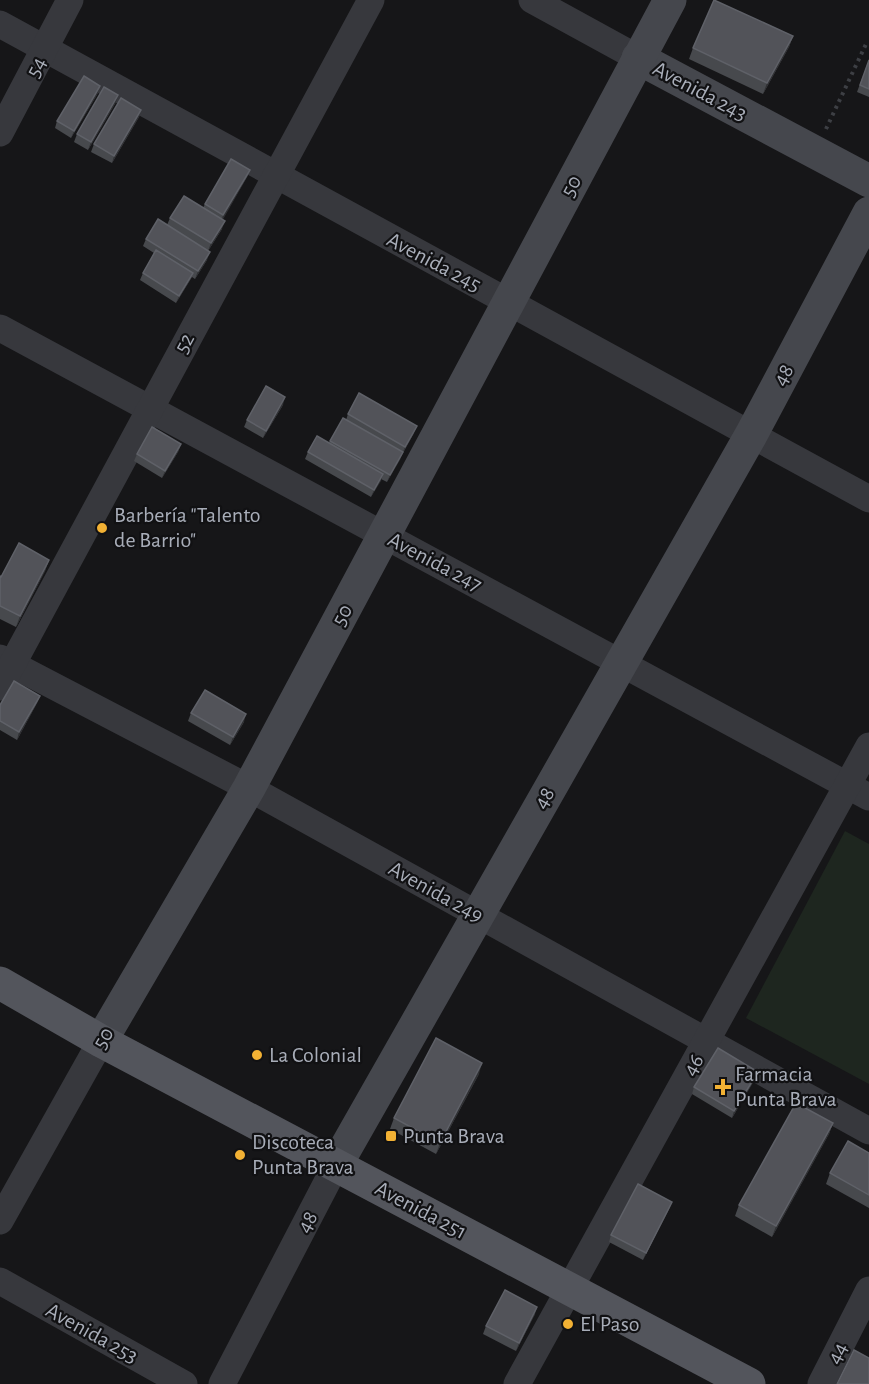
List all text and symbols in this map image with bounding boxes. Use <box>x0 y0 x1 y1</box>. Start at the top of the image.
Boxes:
street label: 54 <box>22 53 50 81</box>
street label: Avenida 243 <box>649 57 751 125</box>
street label: 50 <box>556 172 586 200</box>
street label: Avenida 245 <box>383 228 485 296</box>
street label: 52 <box>170 329 198 357</box>
street label: 48 <box>768 361 798 389</box>
place label: Barbería "Talento de Barrio" <box>114 504 261 551</box>
marker: Barbería "Talento de Barrio" <box>95 521 109 535</box>
street label: Avenida 247 <box>384 528 486 596</box>
street label: 50 <box>327 601 357 629</box>
street label: 48 <box>529 783 559 813</box>
street label: Avenida 249 <box>385 857 487 927</box>
street label: 50 <box>88 1023 118 1053</box>
place label: La Colonial <box>269 1044 362 1066</box>
marker: La Colonial <box>250 1048 264 1062</box>
street label: 46 <box>678 1051 708 1079</box>
place label: Farmacia Punta Brava <box>735 1063 837 1110</box>
marker: Farmacia Punta Brava <box>716 1080 730 1094</box>
place label: Punta Brava <box>403 1125 505 1147</box>
marker: Punta Brava <box>384 1129 398 1143</box>
place label: Discoteca Punta Brava <box>252 1131 354 1178</box>
marker: Discoteca Punta Brava <box>233 1148 247 1162</box>
street label: Avenida 251 <box>372 1177 470 1243</box>
street label: 48 <box>292 1208 322 1236</box>
street label: Avenida 253 <box>42 1299 142 1367</box>
place label: El Paso <box>580 1313 640 1335</box>
marker: El Paso <box>561 1317 575 1331</box>
street label: 44 <box>822 1339 852 1367</box>

